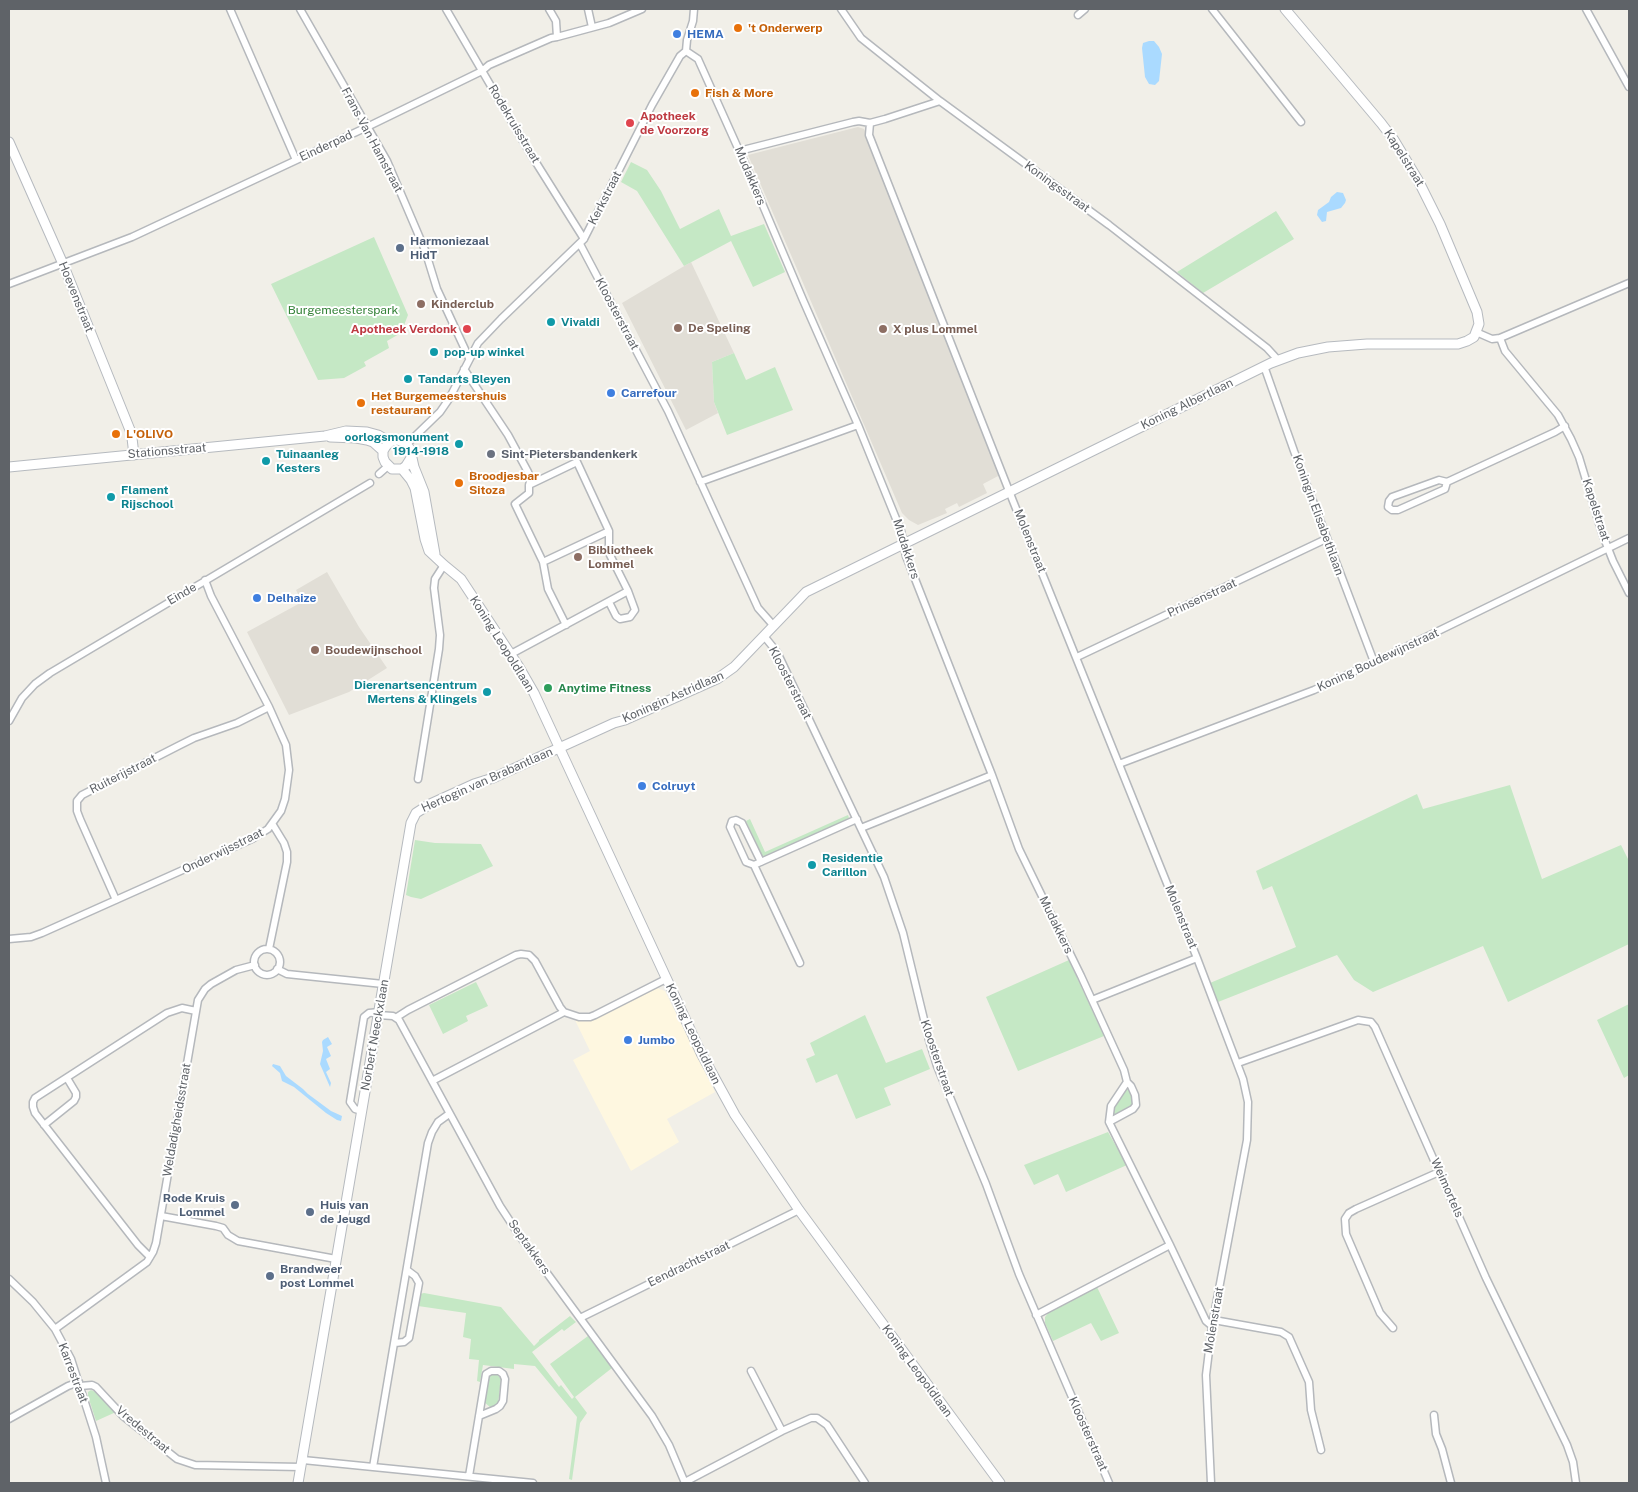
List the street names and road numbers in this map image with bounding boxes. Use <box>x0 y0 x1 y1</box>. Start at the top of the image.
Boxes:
street label: Rodekruisstraat <box>485 82 543 166</box>
street label: Frans Van Hamstraat <box>338 85 406 195</box>
street label: Einderpad <box>297 127 355 165</box>
street label: Kapelstraat <box>1381 127 1427 189</box>
street label: Mudakkers <box>731 145 769 207</box>
street label: Koningsstraat <box>1021 158 1093 216</box>
street label: Kerkstraat <box>585 169 625 227</box>
street label: Hoevenstraat <box>55 260 97 334</box>
street label: Kloosterstraat <box>592 275 642 353</box>
street label: Koning Albertlaan <box>1139 375 1235 433</box>
street label: Stationsstraat <box>127 440 207 462</box>
street label: Koningin Elisabethlaan <box>1289 453 1347 577</box>
street label: Kapelstraat <box>1579 477 1613 543</box>
street label: Molenstraat <box>1011 507 1049 575</box>
street label: Mudakkers <box>890 517 922 581</box>
street label: Prinsenstraat <box>1165 576 1239 620</box>
street label: Einde <box>165 580 199 608</box>
street label: Koning Leopoldlaan <box>467 593 537 695</box>
street label: Koning Boudewijnstraat <box>1315 625 1441 695</box>
street label: Kloosterstraat <box>765 644 815 722</box>
street label: Koningin Astridlaan <box>620 668 726 726</box>
street label: Hertogin van Brabantlaan <box>419 744 555 816</box>
street label: Ruiterijstraat <box>87 751 159 797</box>
street label: Onderwijsstraat <box>180 825 266 877</box>
street label: Molenstraat <box>1162 883 1200 951</box>
street label: Mudakkers <box>1036 894 1076 956</box>
street label: Norbert Neeckxlaan <box>358 978 392 1092</box>
street label: Koning Leopoldlaan <box>662 981 724 1087</box>
street label: Kloosterstraat <box>917 1018 957 1098</box>
street label: Weldadigheidsstraat <box>160 1062 194 1178</box>
street label: Weimortels <box>1428 1156 1466 1220</box>
street label: Septakkers <box>505 1217 553 1277</box>
street label: Eendrachtstraat <box>645 1238 733 1290</box>
street label: Molenstraat <box>1201 1286 1227 1354</box>
street label: Koning Leopoldlaan <box>879 1322 955 1420</box>
street label: Karrestraat <box>55 1341 91 1405</box>
street label: Kloosterstraat <box>1065 1395 1111 1473</box>
street label: Vredestraat <box>113 1403 173 1457</box>

